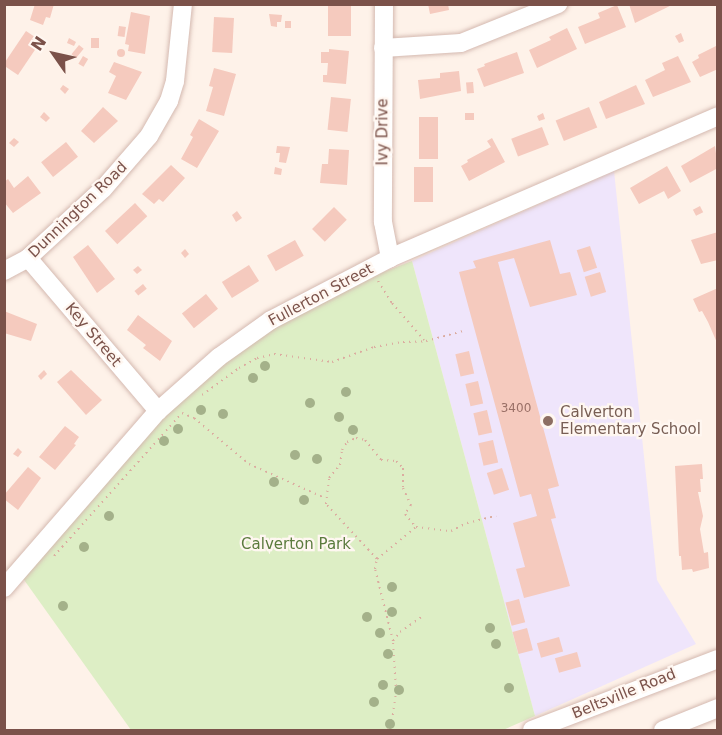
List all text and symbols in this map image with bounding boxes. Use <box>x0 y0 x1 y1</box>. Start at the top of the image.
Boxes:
north arrow <box>24 24 84 84</box>
text: N <box>27 33 50 55</box>
street label: Ivy Drive <box>374 99 392 165</box>
street label: Dunnington Road <box>25 158 131 262</box>
street label: Fullerton Street <box>266 260 376 330</box>
street label: Key Street <box>61 300 125 370</box>
house number: 3400 <box>501 402 531 416</box>
place label: Calverton Elementary School <box>560 403 701 438</box>
marker: Calverton Elementary School <box>541 414 555 428</box>
park label: Calverton Park <box>241 536 351 554</box>
street label: Beltsville Road <box>569 665 679 723</box>

